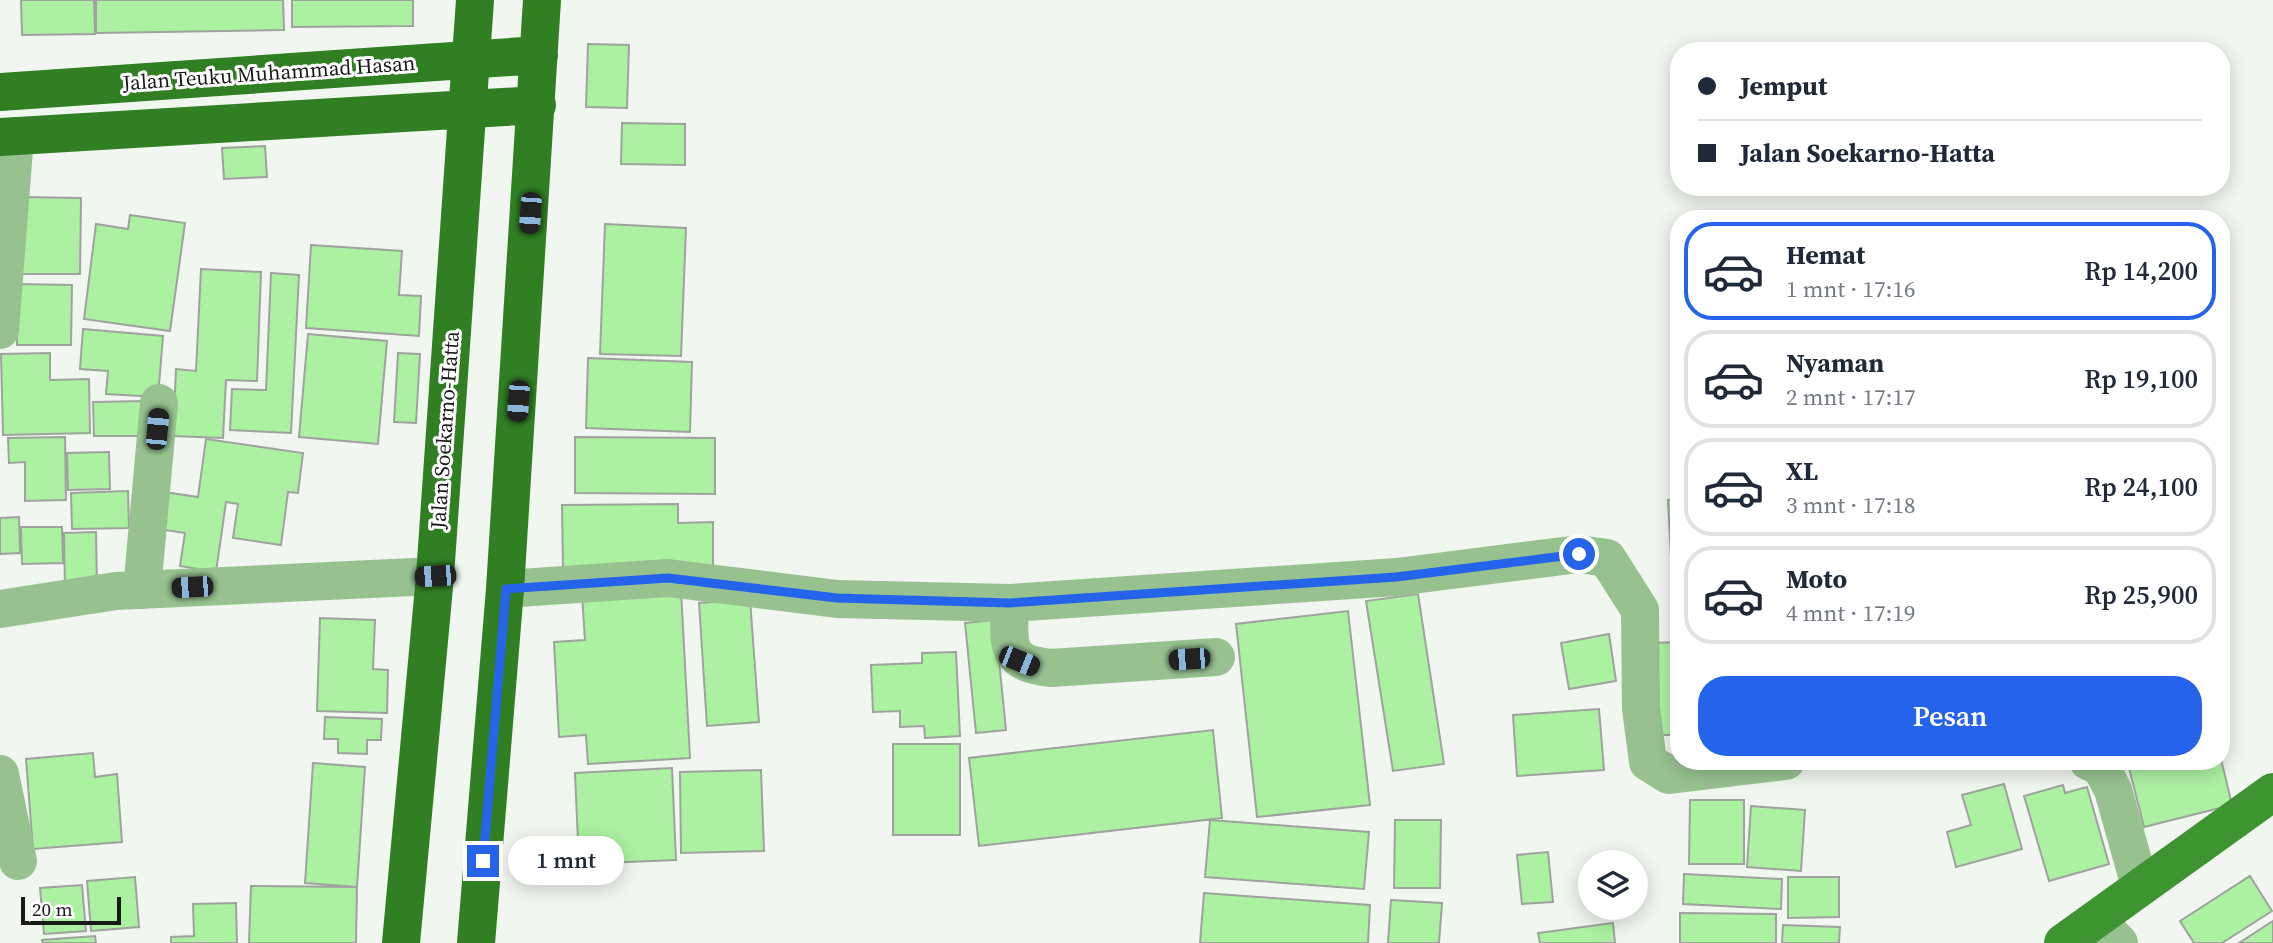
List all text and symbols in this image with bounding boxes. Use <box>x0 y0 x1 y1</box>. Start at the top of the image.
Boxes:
street label: Jalan Teuku Muhammad Hasan <box>121 48 416 97</box>
text: Jemput <box>1740 68 1827 104</box>
text: Jalan Soekarno-Hatta <box>1740 135 1995 171</box>
car <box>519 191 542 235</box>
text: Hemat <box>1786 237 1865 273</box>
icon: car <box>1702 240 1765 303</box>
text: Rp 14,200 <box>2084 253 2198 289</box>
text: 1 mnt · 17:16 <box>1786 273 1915 305</box>
street label: Jalan Soekarno-Hatta <box>423 330 466 531</box>
text: Nyaman <box>1786 345 1884 381</box>
icon: car <box>1702 348 1765 411</box>
text: Rp 19,100 <box>2084 361 2198 397</box>
car <box>507 379 530 423</box>
text: 2 mnt · 17:17 <box>1786 381 1915 413</box>
car <box>145 407 170 451</box>
text: XL <box>1786 453 1818 489</box>
icon: car <box>1702 456 1765 519</box>
text: Rp 24,100 <box>2084 469 2198 505</box>
text: 3 mnt · 17:18 <box>1786 489 1915 521</box>
route start <box>1563 538 1595 570</box>
text: Moto <box>1786 561 1847 597</box>
car <box>414 564 457 588</box>
icon: car <box>1702 564 1765 627</box>
car <box>171 575 214 599</box>
text: Rp 25,900 <box>2084 577 2198 613</box>
text: 4 mnt · 17:19 <box>1786 597 1915 629</box>
car <box>996 643 1043 679</box>
car <box>1168 647 1211 671</box>
button: Pesan <box>1698 676 2202 756</box>
callout: 1 mnt <box>508 836 623 886</box>
text: 1 mnt <box>536 844 596 876</box>
route end <box>467 845 499 877</box>
map controls <box>1578 850 1648 920</box>
button: layers <box>1578 850 1648 920</box>
scale bar <box>21 894 121 926</box>
text: 20 m <box>32 896 73 922</box>

